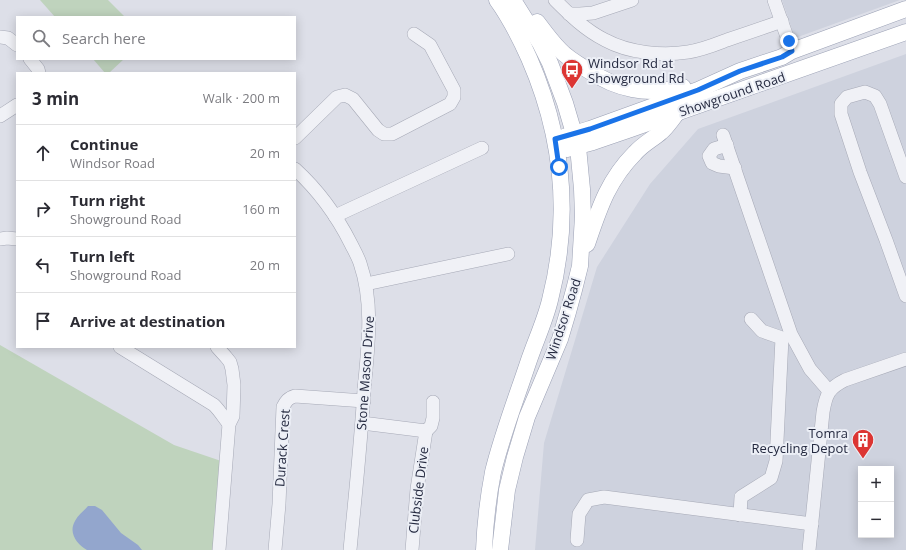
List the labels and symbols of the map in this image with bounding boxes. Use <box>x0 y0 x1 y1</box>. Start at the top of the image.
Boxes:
route end <box>780 32 798 50</box>
place label: Windsor Rd at Showground Rd <box>588 54 684 87</box>
bus stop icon: Windsor Rd at Showground Rd <box>559 57 585 90</box>
street label: Showground Road <box>676 67 788 121</box>
route start <box>550 158 568 176</box>
street label: Windsor Road <box>541 276 585 362</box>
street label: Stone Mason Drive <box>352 315 378 431</box>
street label: Durack Crest <box>270 408 294 488</box>
place label: Tomra Recycling Depot <box>752 424 848 457</box>
building icon: Tomra Recycling Depot <box>850 427 876 460</box>
street label: Clubside Drive <box>404 446 432 534</box>

